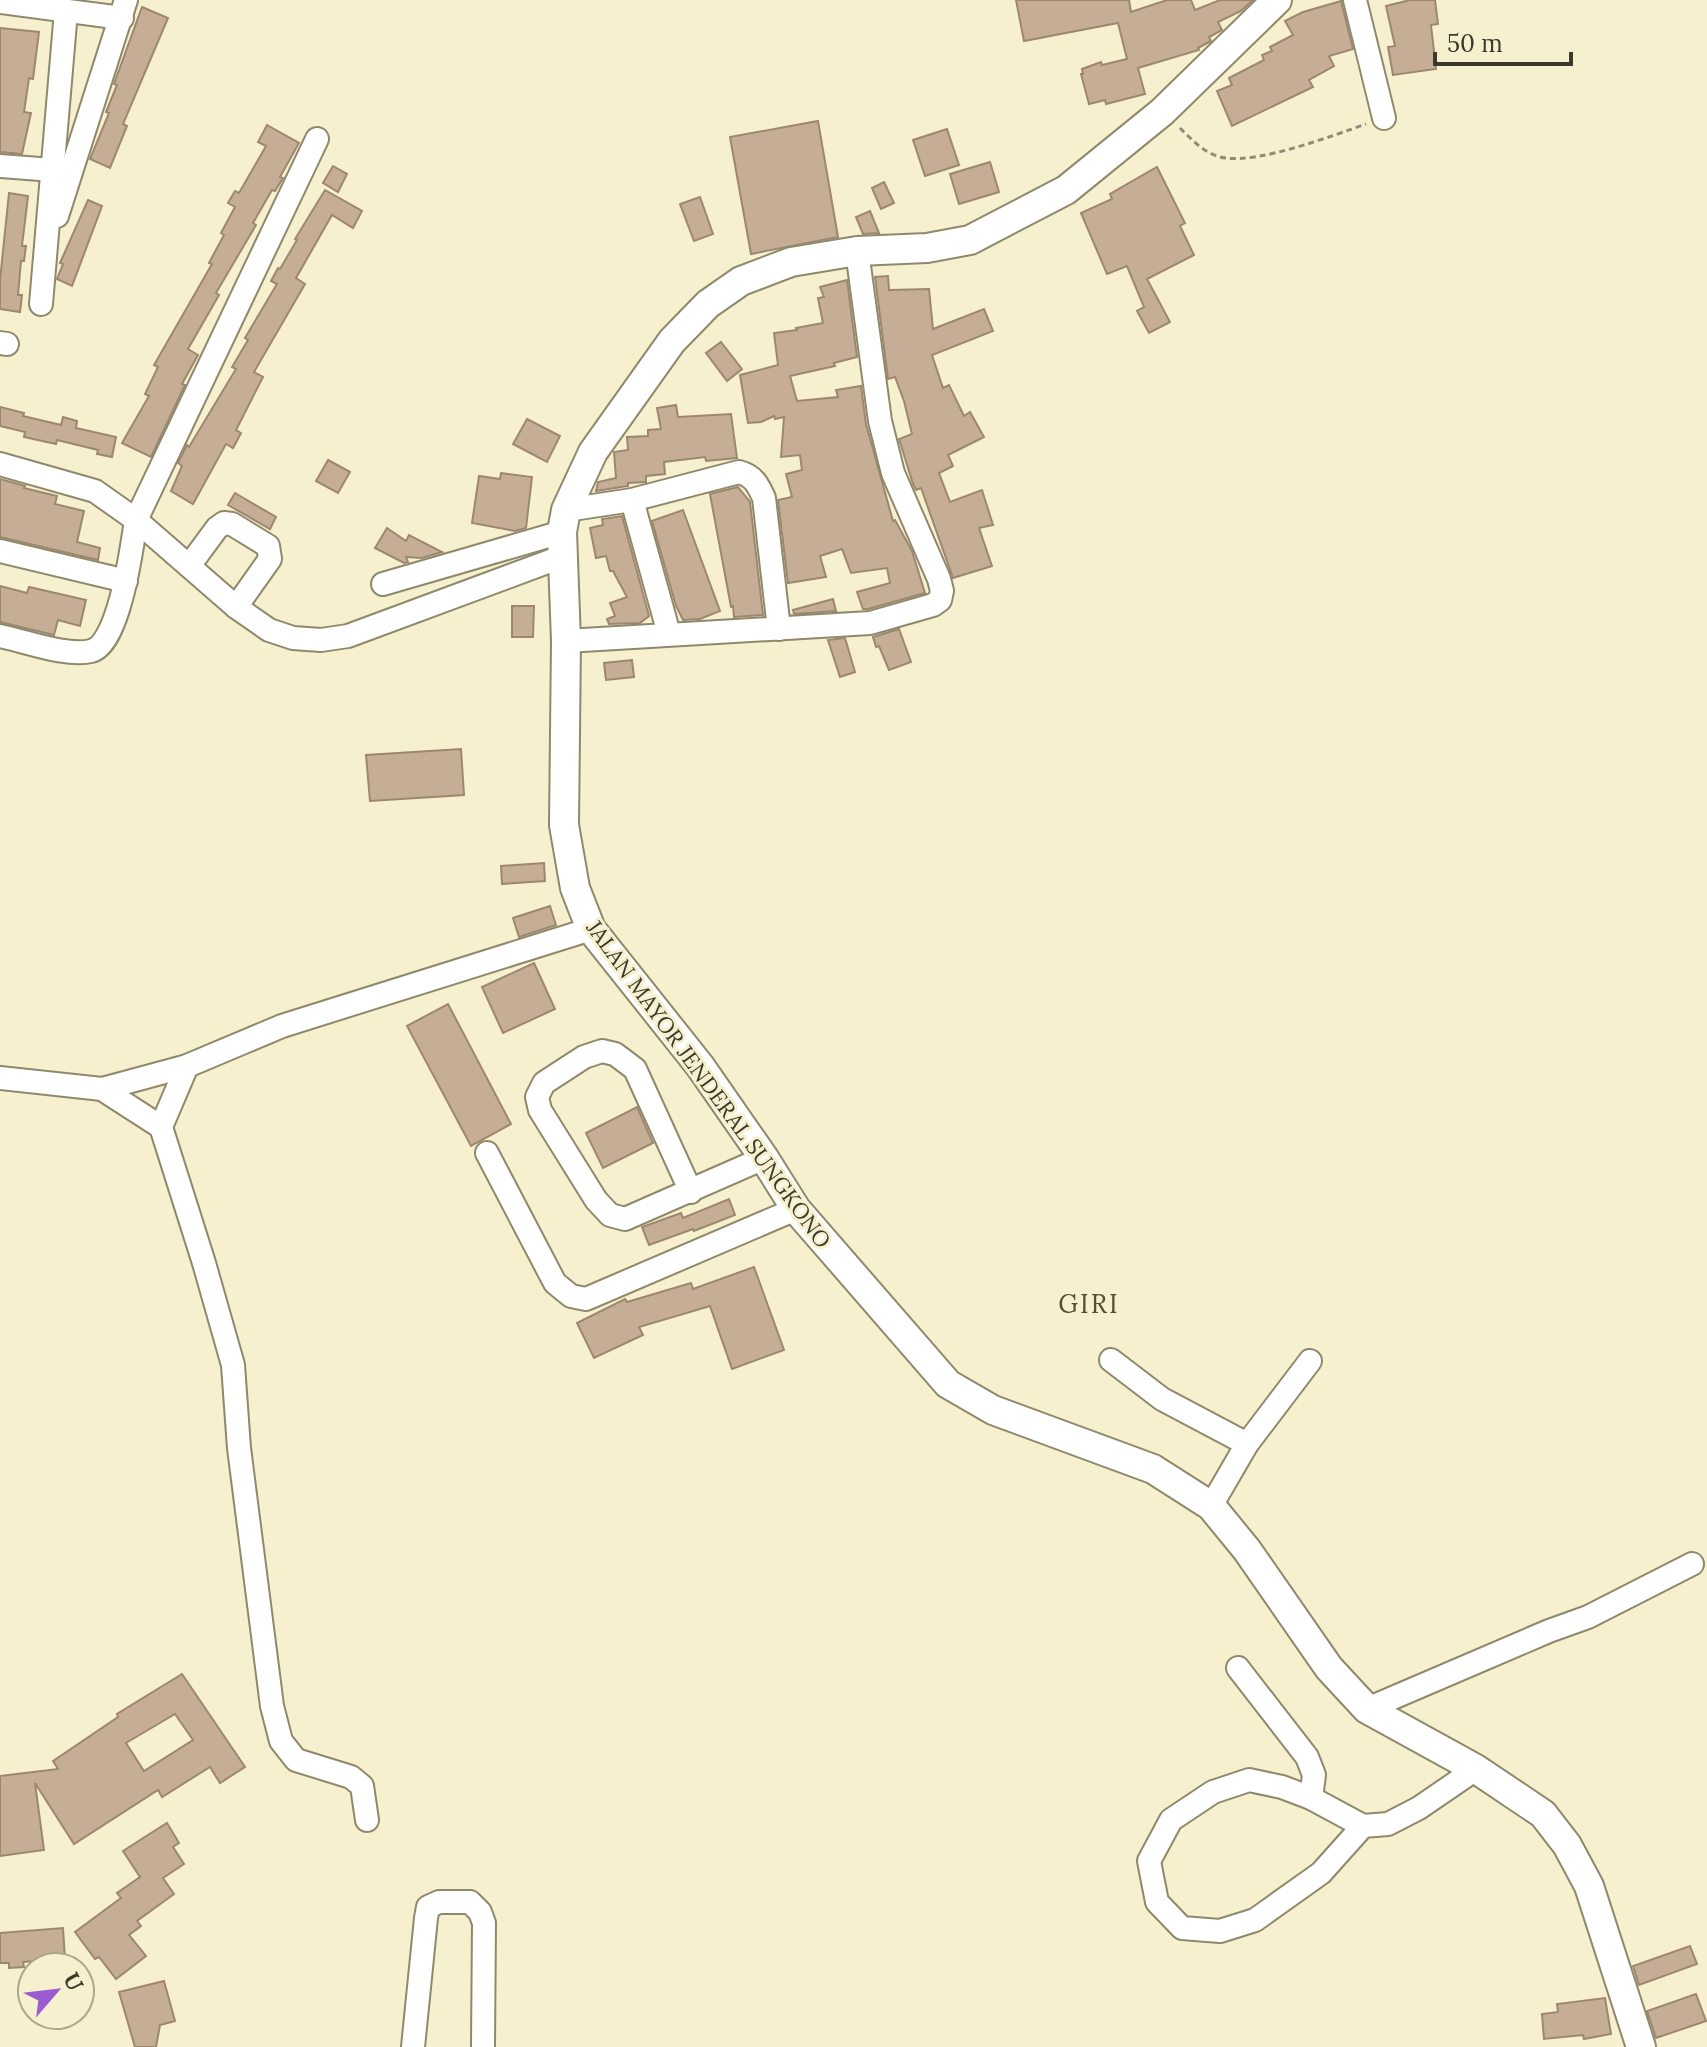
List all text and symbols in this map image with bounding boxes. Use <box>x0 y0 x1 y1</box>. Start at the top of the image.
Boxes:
scale bar <box>1435 16 1571 66</box>
text: 50 m <box>1447 28 1503 59</box>
street label: JALAN MAYOR JENDERAL SUNGKONO <box>580 914 837 1253</box>
district label: GIRI <box>1058 1287 1120 1320</box>
north arrow <box>16 1951 96 2031</box>
text: U <box>57 1968 90 1996</box>

